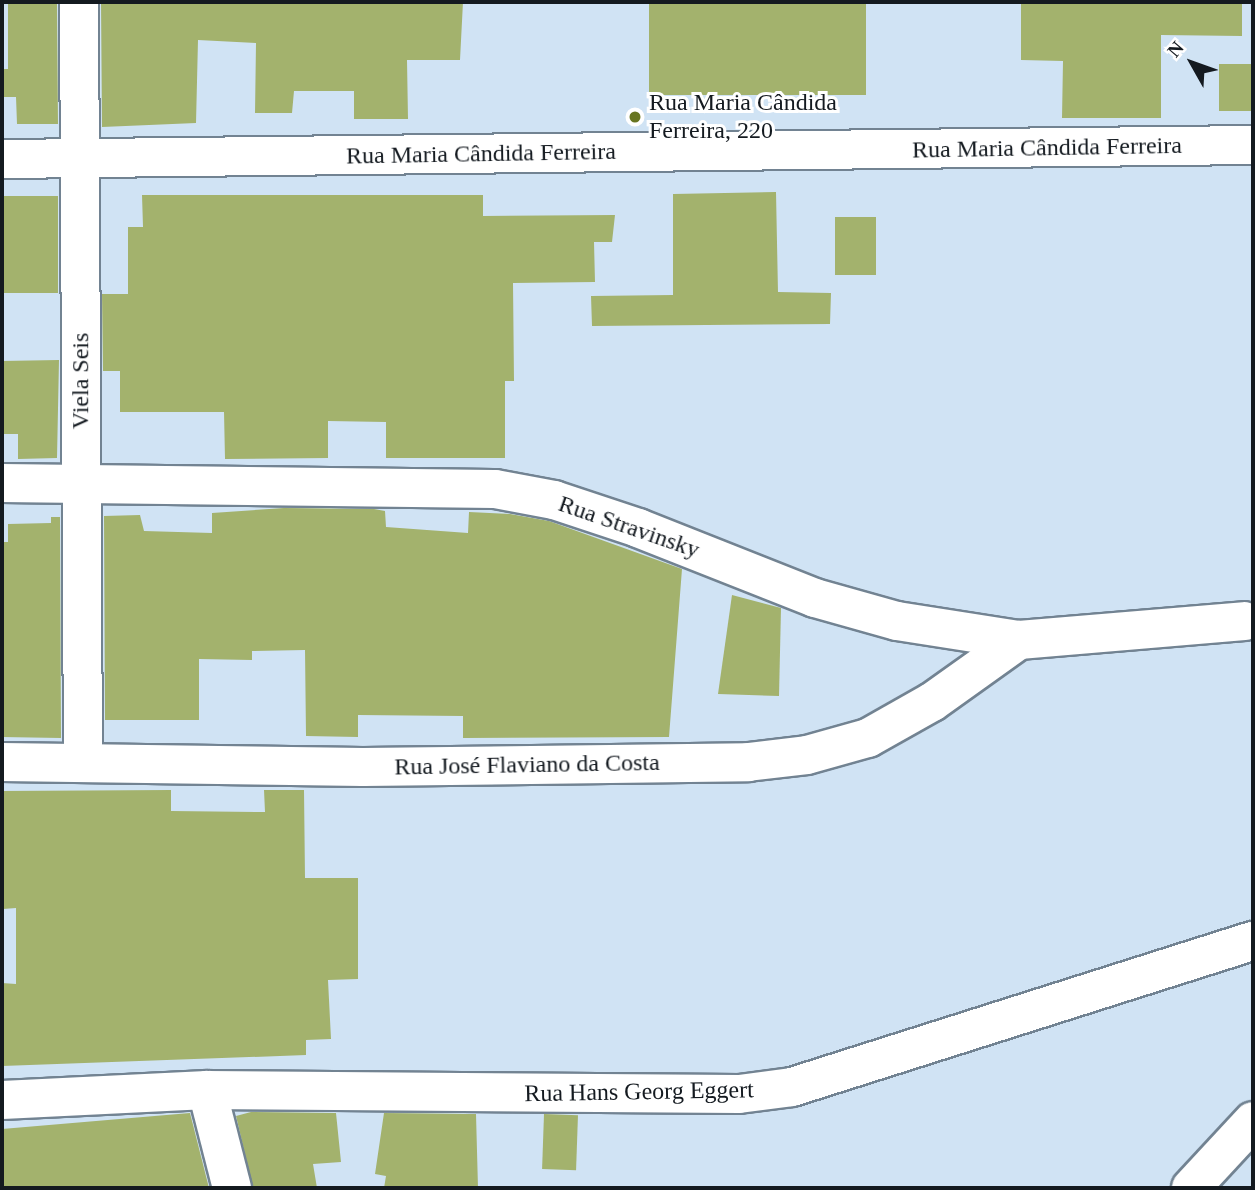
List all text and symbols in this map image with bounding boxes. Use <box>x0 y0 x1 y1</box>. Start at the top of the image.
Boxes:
north arrow <box>1157 28 1227 98</box>
text: N <box>1163 37 1188 61</box>
place label: Rua Maria Cândida Ferreira, 220 <box>649 89 837 145</box>
marker: Rua Maria Cândida Ferreira, 220 <box>627 109 643 125</box>
street label: Rua Maria Cândida Ferreira <box>912 131 1182 165</box>
street label: Rua Maria Cândida Ferreira <box>346 137 616 171</box>
street label: Viela Seis <box>67 333 95 429</box>
street label: Rua Stravinsky <box>555 489 703 565</box>
street label: Rua José Flaviano da Costa <box>394 748 660 782</box>
street label: Rua Hans Georg Eggert <box>524 1076 754 1108</box>

